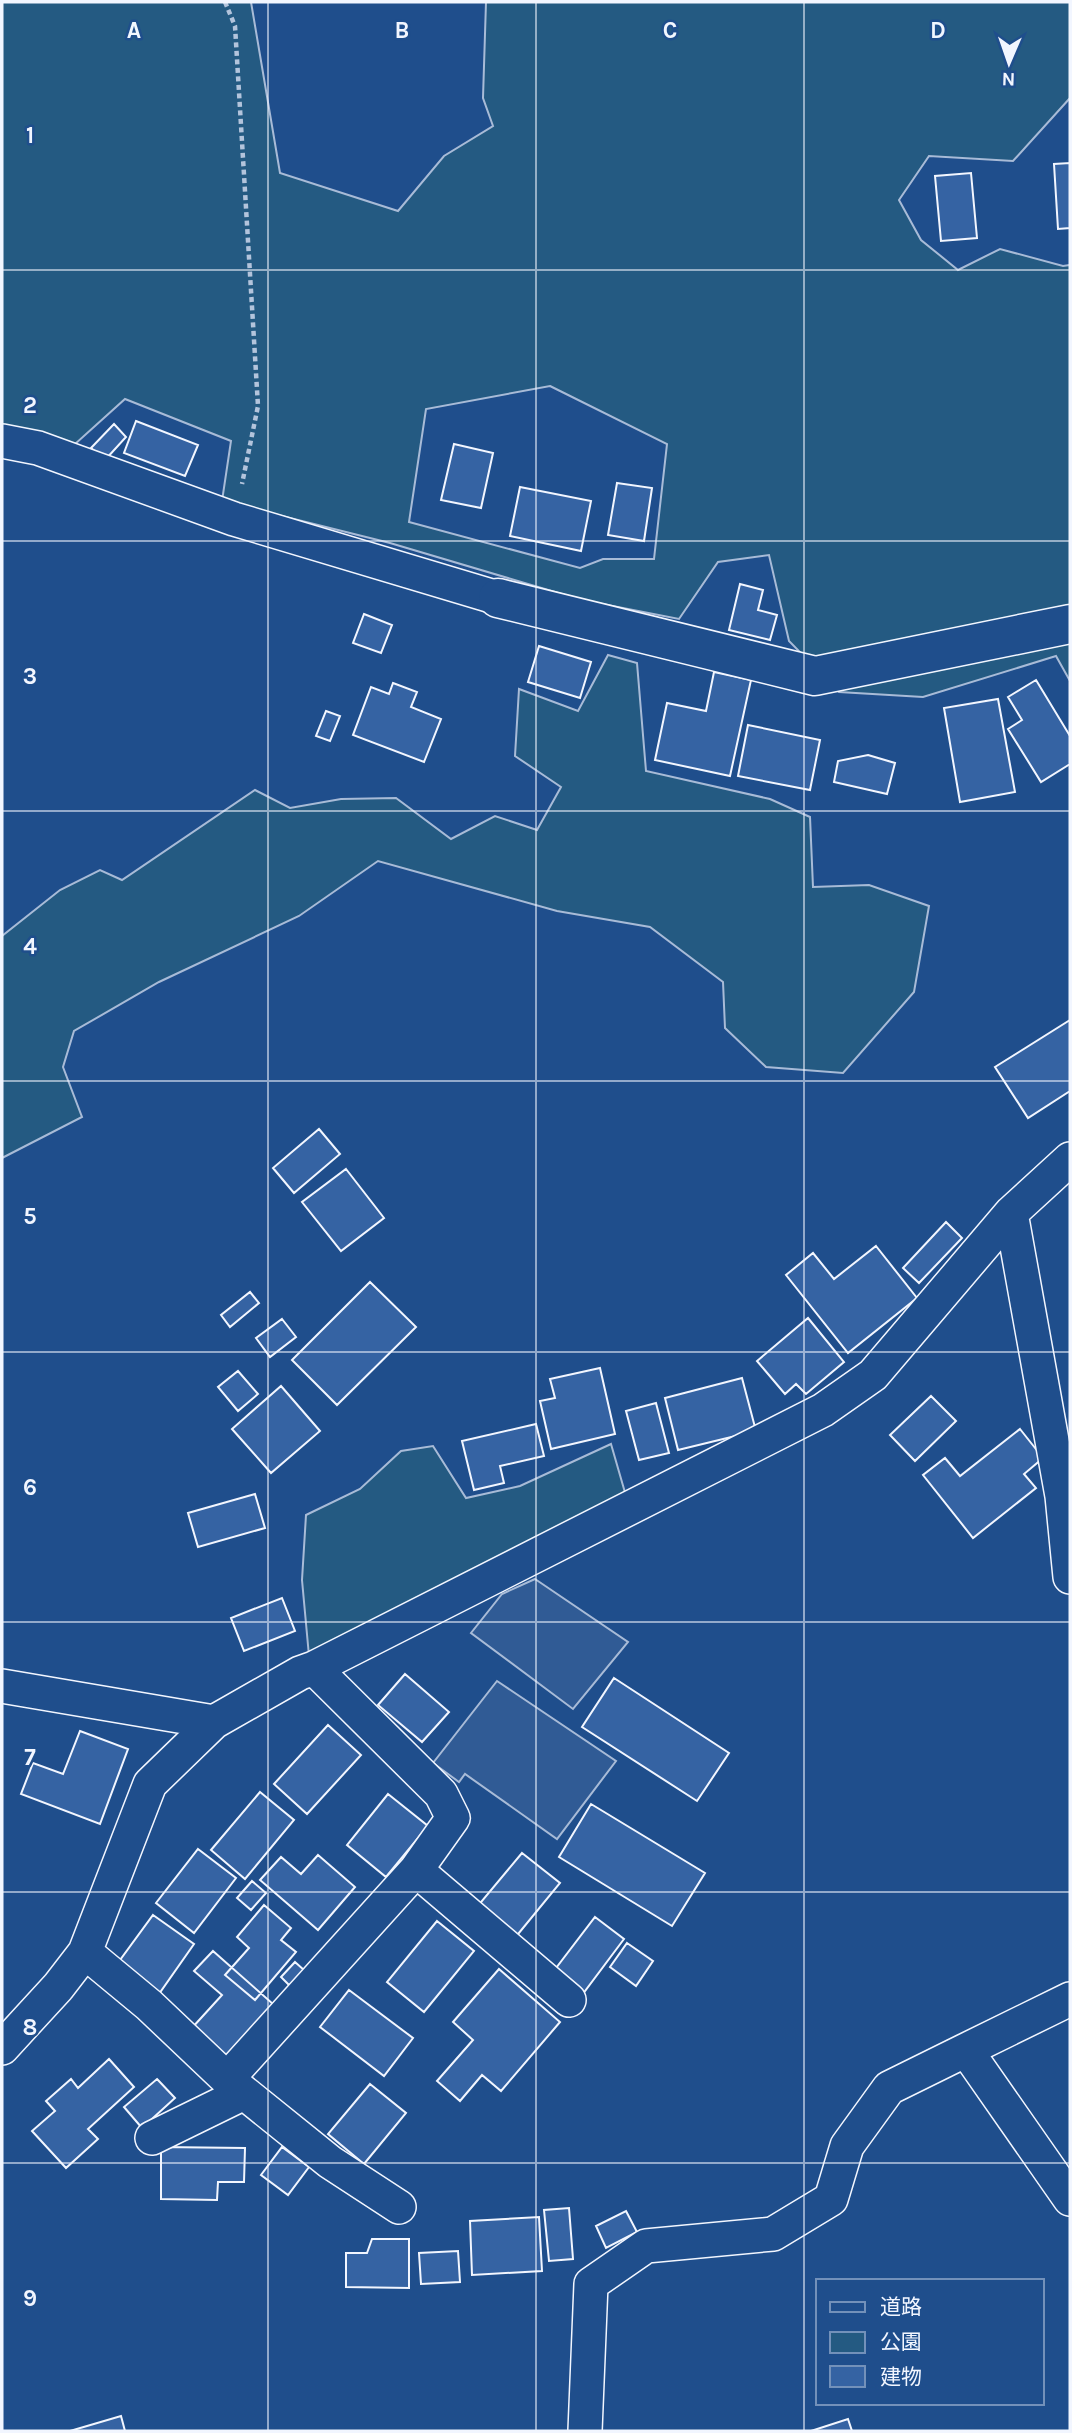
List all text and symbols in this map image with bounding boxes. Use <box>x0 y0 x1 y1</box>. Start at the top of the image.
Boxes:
text: A <box>127 17 141 44</box>
text: B <box>395 17 409 44</box>
text: C <box>663 17 677 44</box>
text: D <box>930 17 946 44</box>
north arrow <box>974 28 1044 98</box>
text: N <box>1001 68 1016 90</box>
text: 1 <box>26 122 34 149</box>
text: 2 <box>23 392 37 419</box>
text: 3 <box>23 663 37 690</box>
text: 4 <box>23 933 37 960</box>
text: 5 <box>23 1203 37 1230</box>
text: 6 <box>23 1474 37 1501</box>
text: 7 <box>24 1744 36 1771</box>
text: 8 <box>23 2014 37 2041</box>
legend <box>816 2279 1044 2405</box>
text: 9 <box>23 2285 37 2312</box>
text: 道路 <box>880 2295 922 2319</box>
text: 公園 <box>880 2330 922 2354</box>
text: 建物 <box>880 2365 922 2389</box>

